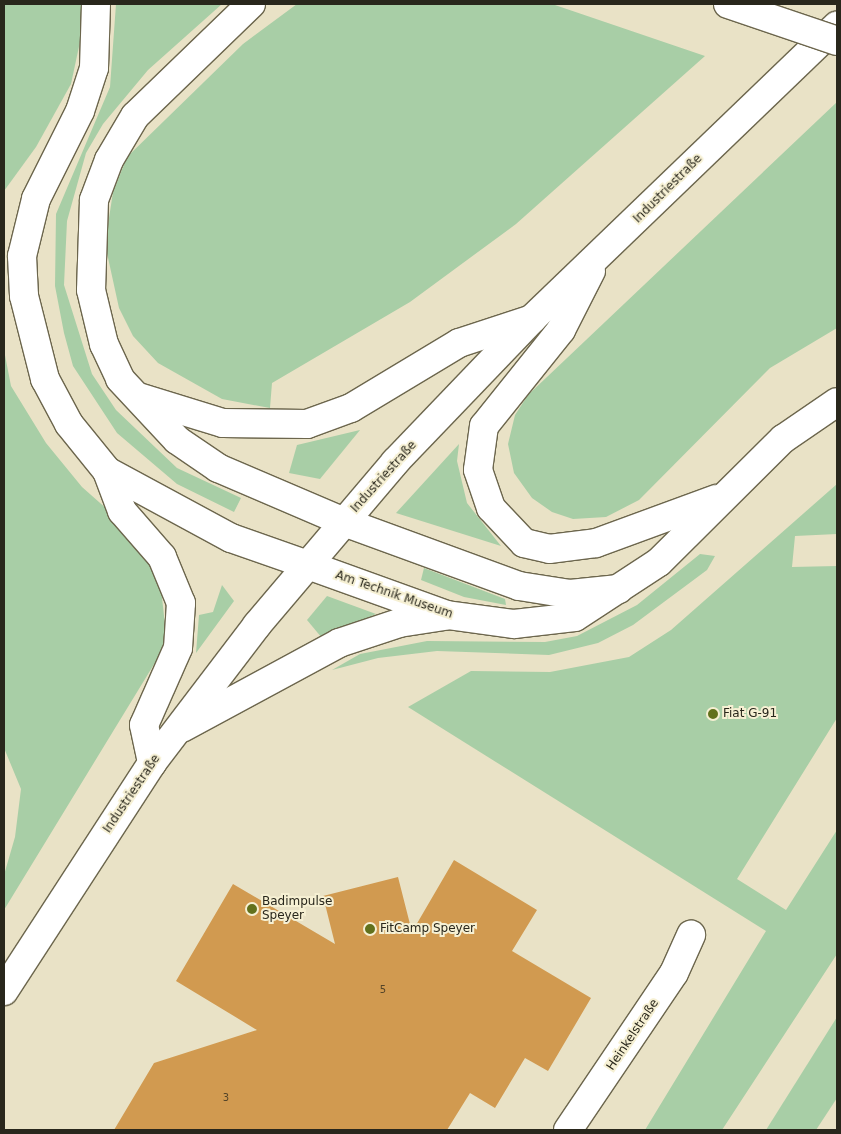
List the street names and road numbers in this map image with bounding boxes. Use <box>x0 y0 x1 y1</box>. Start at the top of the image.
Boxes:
street label: Industriestraße <box>631 152 705 226</box>
street label: Industriestraße <box>348 438 420 516</box>
street label: Am Technik Museum <box>333 568 455 622</box>
street label: Industriestraße <box>101 752 163 836</box>
street label: Heinkelstraße <box>604 997 662 1073</box>

